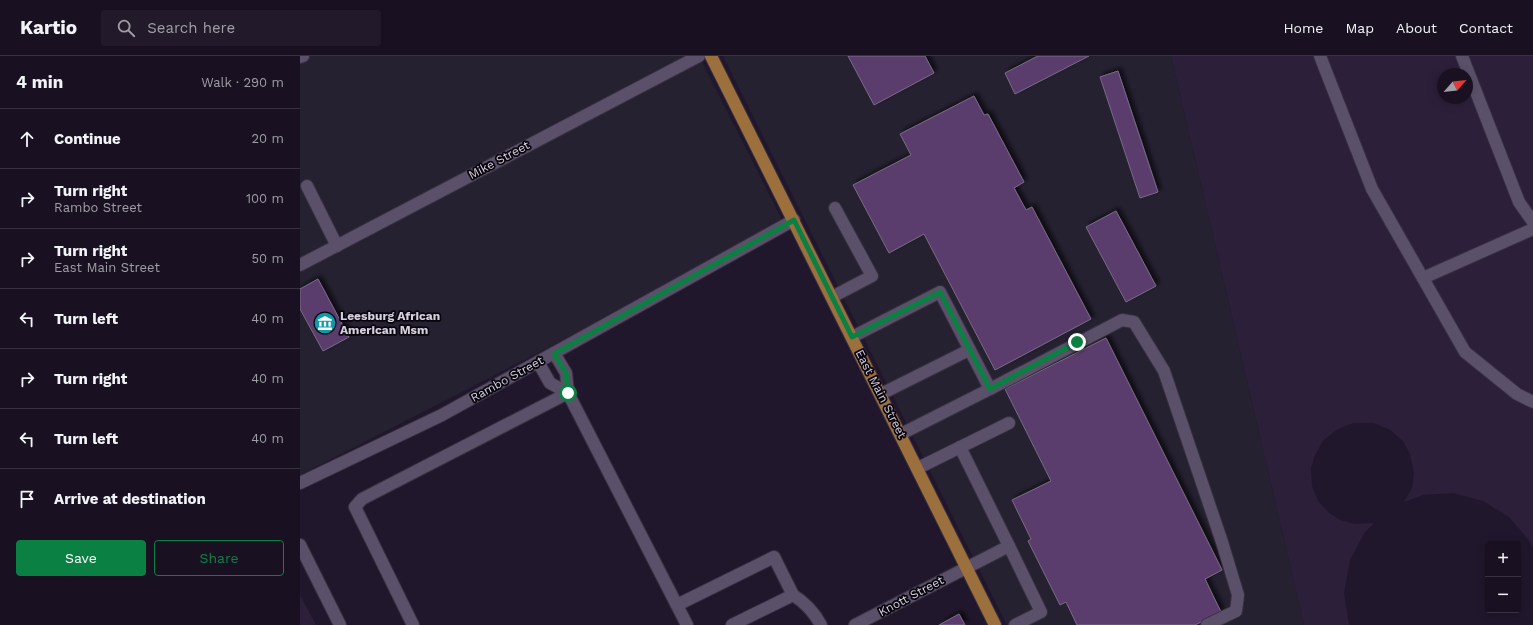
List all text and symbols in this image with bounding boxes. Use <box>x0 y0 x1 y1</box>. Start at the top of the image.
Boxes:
search box <box>101 10 381 46</box>
text: Kartio <box>20 16 77 39</box>
icon: search <box>115 17 137 39</box>
text: Search here <box>147 19 235 37</box>
text: Home <box>1283 20 1323 36</box>
text: Map <box>1345 20 1374 36</box>
text: About <box>1396 20 1437 36</box>
text: Contact <box>1459 20 1513 36</box>
north arrow <box>1437 68 1473 104</box>
text: 4 min <box>16 72 63 92</box>
text: Walk · 290 m <box>201 75 284 90</box>
icon: ahead <box>16 128 38 150</box>
text: Continue <box>54 130 121 148</box>
text: 20 m <box>252 131 284 146</box>
street label: Mike Street <box>466 138 532 182</box>
text: Turn right <box>54 182 127 200</box>
icon: right <box>16 188 38 210</box>
text: 100 m <box>246 191 284 206</box>
text: Rambo Street <box>54 200 142 215</box>
text: Turn right <box>54 242 127 260</box>
icon: right <box>16 248 38 270</box>
text: 50 m <box>252 251 284 266</box>
text: East Main Street <box>54 260 160 275</box>
icon: left <box>16 308 38 330</box>
place label: Leesburg African American Msm <box>340 309 440 337</box>
text: Turn left <box>54 310 118 328</box>
museum icon: Leesburg African American Msm <box>312 310 338 336</box>
text: 40 m <box>251 311 284 326</box>
route end <box>1068 333 1086 351</box>
street label: East Main Street <box>853 347 909 441</box>
street label: Rambo Street <box>468 353 546 405</box>
icon: right <box>16 368 38 390</box>
text: Turn right <box>54 370 127 388</box>
text: 40 m <box>251 371 284 386</box>
route start <box>559 384 577 402</box>
icon: left <box>16 428 38 450</box>
text: Turn left <box>54 430 118 448</box>
text: 40 m <box>251 431 284 446</box>
icon: arrive <box>16 488 38 510</box>
text: Arrive at destination <box>54 490 206 508</box>
button: Save <box>16 540 146 576</box>
button: Share <box>154 540 284 576</box>
map controls <box>1485 541 1521 613</box>
button: + <box>1485 541 1521 577</box>
street label: Knott Street <box>876 573 946 619</box>
button: − <box>1485 577 1521 613</box>

